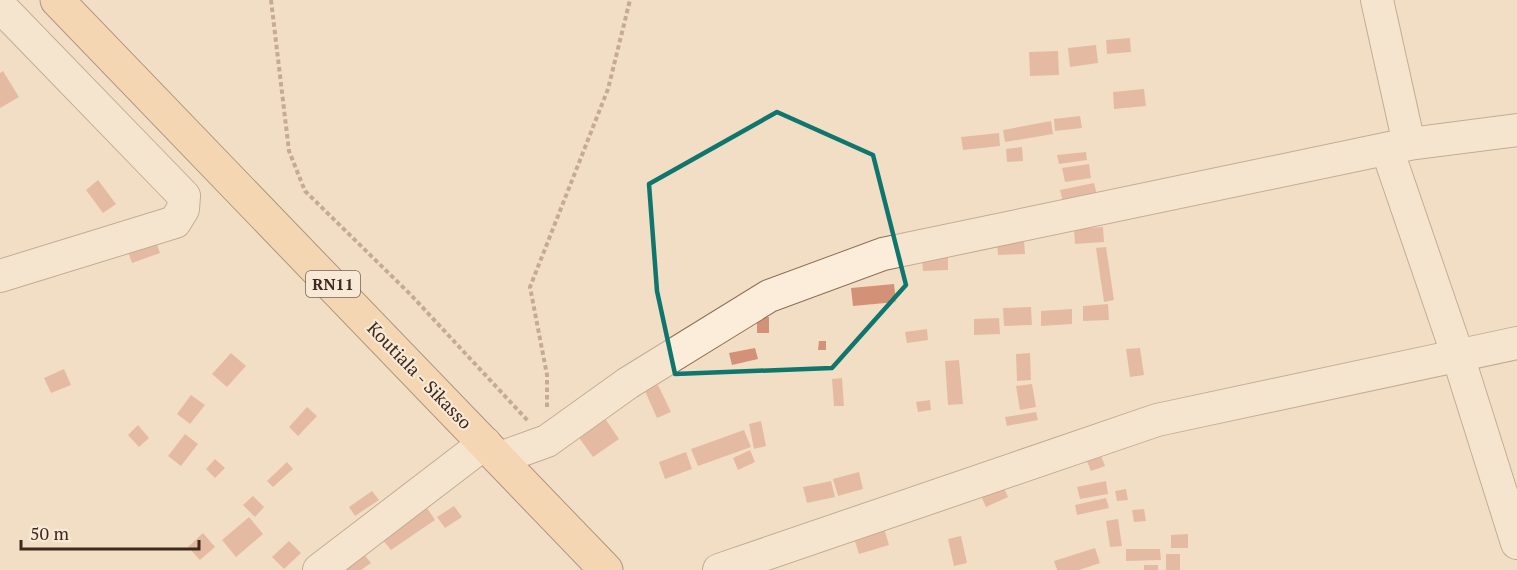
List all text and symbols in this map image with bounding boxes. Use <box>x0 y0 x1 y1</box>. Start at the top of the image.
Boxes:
road number: RN11 <box>306 271 360 297</box>
street label: Koutiala - Sikasso <box>363 316 478 434</box>
scale bar <box>21 513 200 551</box>
text: 50 m <box>30 521 70 545</box>

